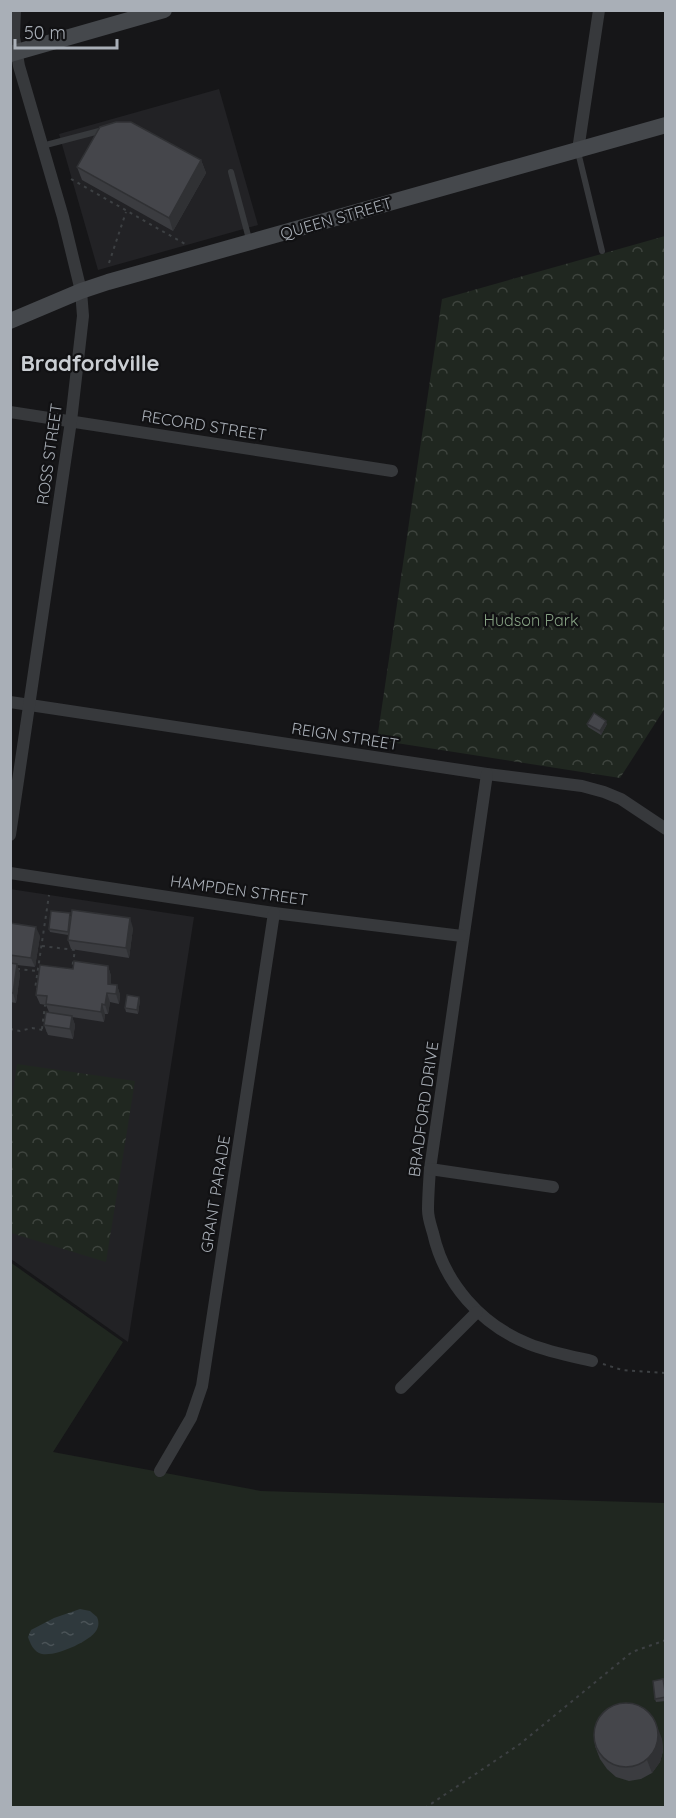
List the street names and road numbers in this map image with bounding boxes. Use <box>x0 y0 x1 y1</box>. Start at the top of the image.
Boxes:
street label: QUEEN STREET <box>278 192 394 243</box>
street label: ROSS STREET <box>32 402 66 506</box>
street label: RECORD STREET <box>140 405 268 445</box>
street label: REIGN STREET <box>290 718 400 754</box>
street label: HAMPDEN STREET <box>169 870 309 910</box>
street label: BRADFORD DRIVE <box>404 1040 442 1178</box>
street label: GRANT PARADE <box>196 1134 234 1254</box>

